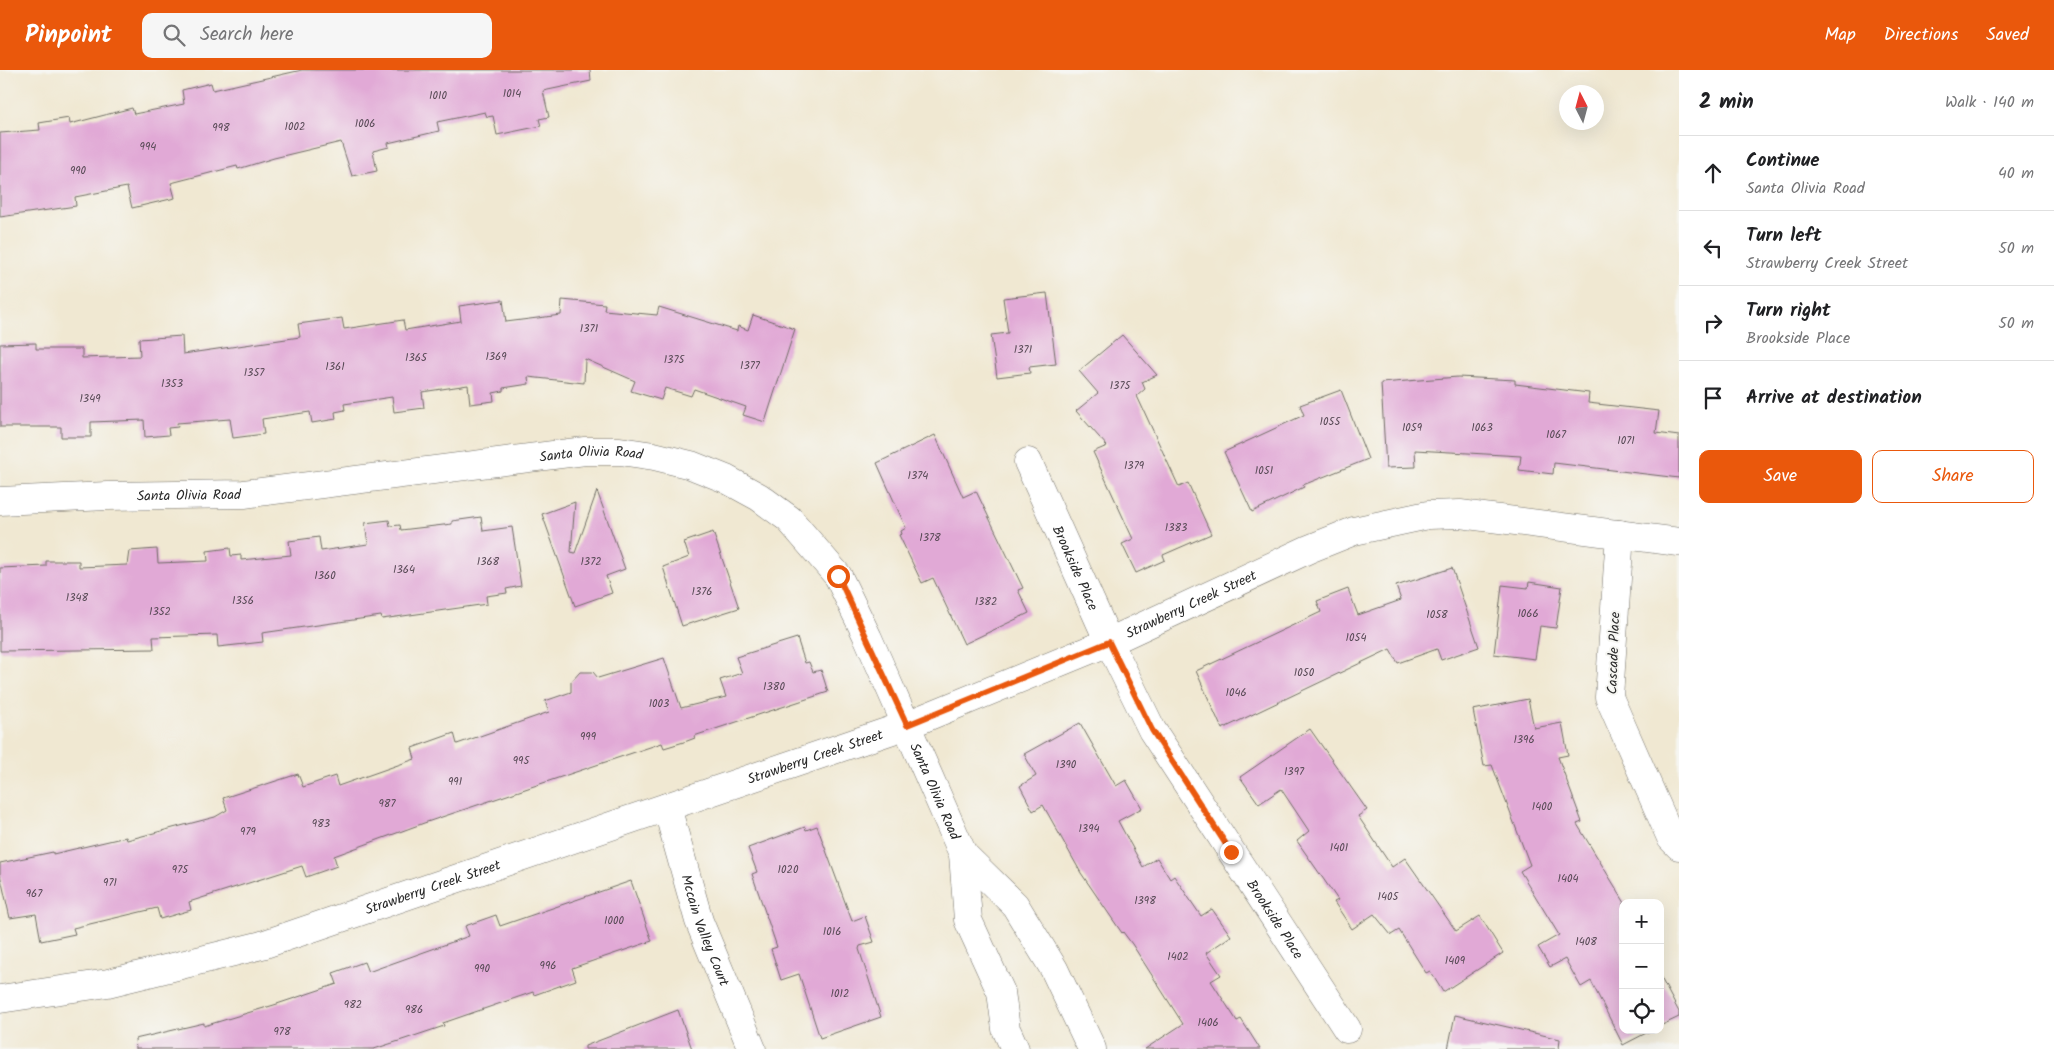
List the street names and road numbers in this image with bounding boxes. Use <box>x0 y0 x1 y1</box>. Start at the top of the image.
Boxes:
street label: Santa Olivia Road <box>538 441 645 469</box>
street label: Santa Olivia Road <box>137 484 242 508</box>
street label: Brookside Place <box>1046 522 1104 615</box>
street label: Strawberry Creek Street <box>1122 565 1261 645</box>
street label: Cascade Place <box>1602 611 1626 695</box>
street label: Strawberry Creek Street <box>744 724 887 791</box>
street label: Santa Olivia Road <box>903 739 966 844</box>
street label: Strawberry Creek Street <box>362 854 504 921</box>
street label: Mccain Valley Court <box>674 872 735 990</box>
street label: Brookside Place <box>1240 875 1309 964</box>

